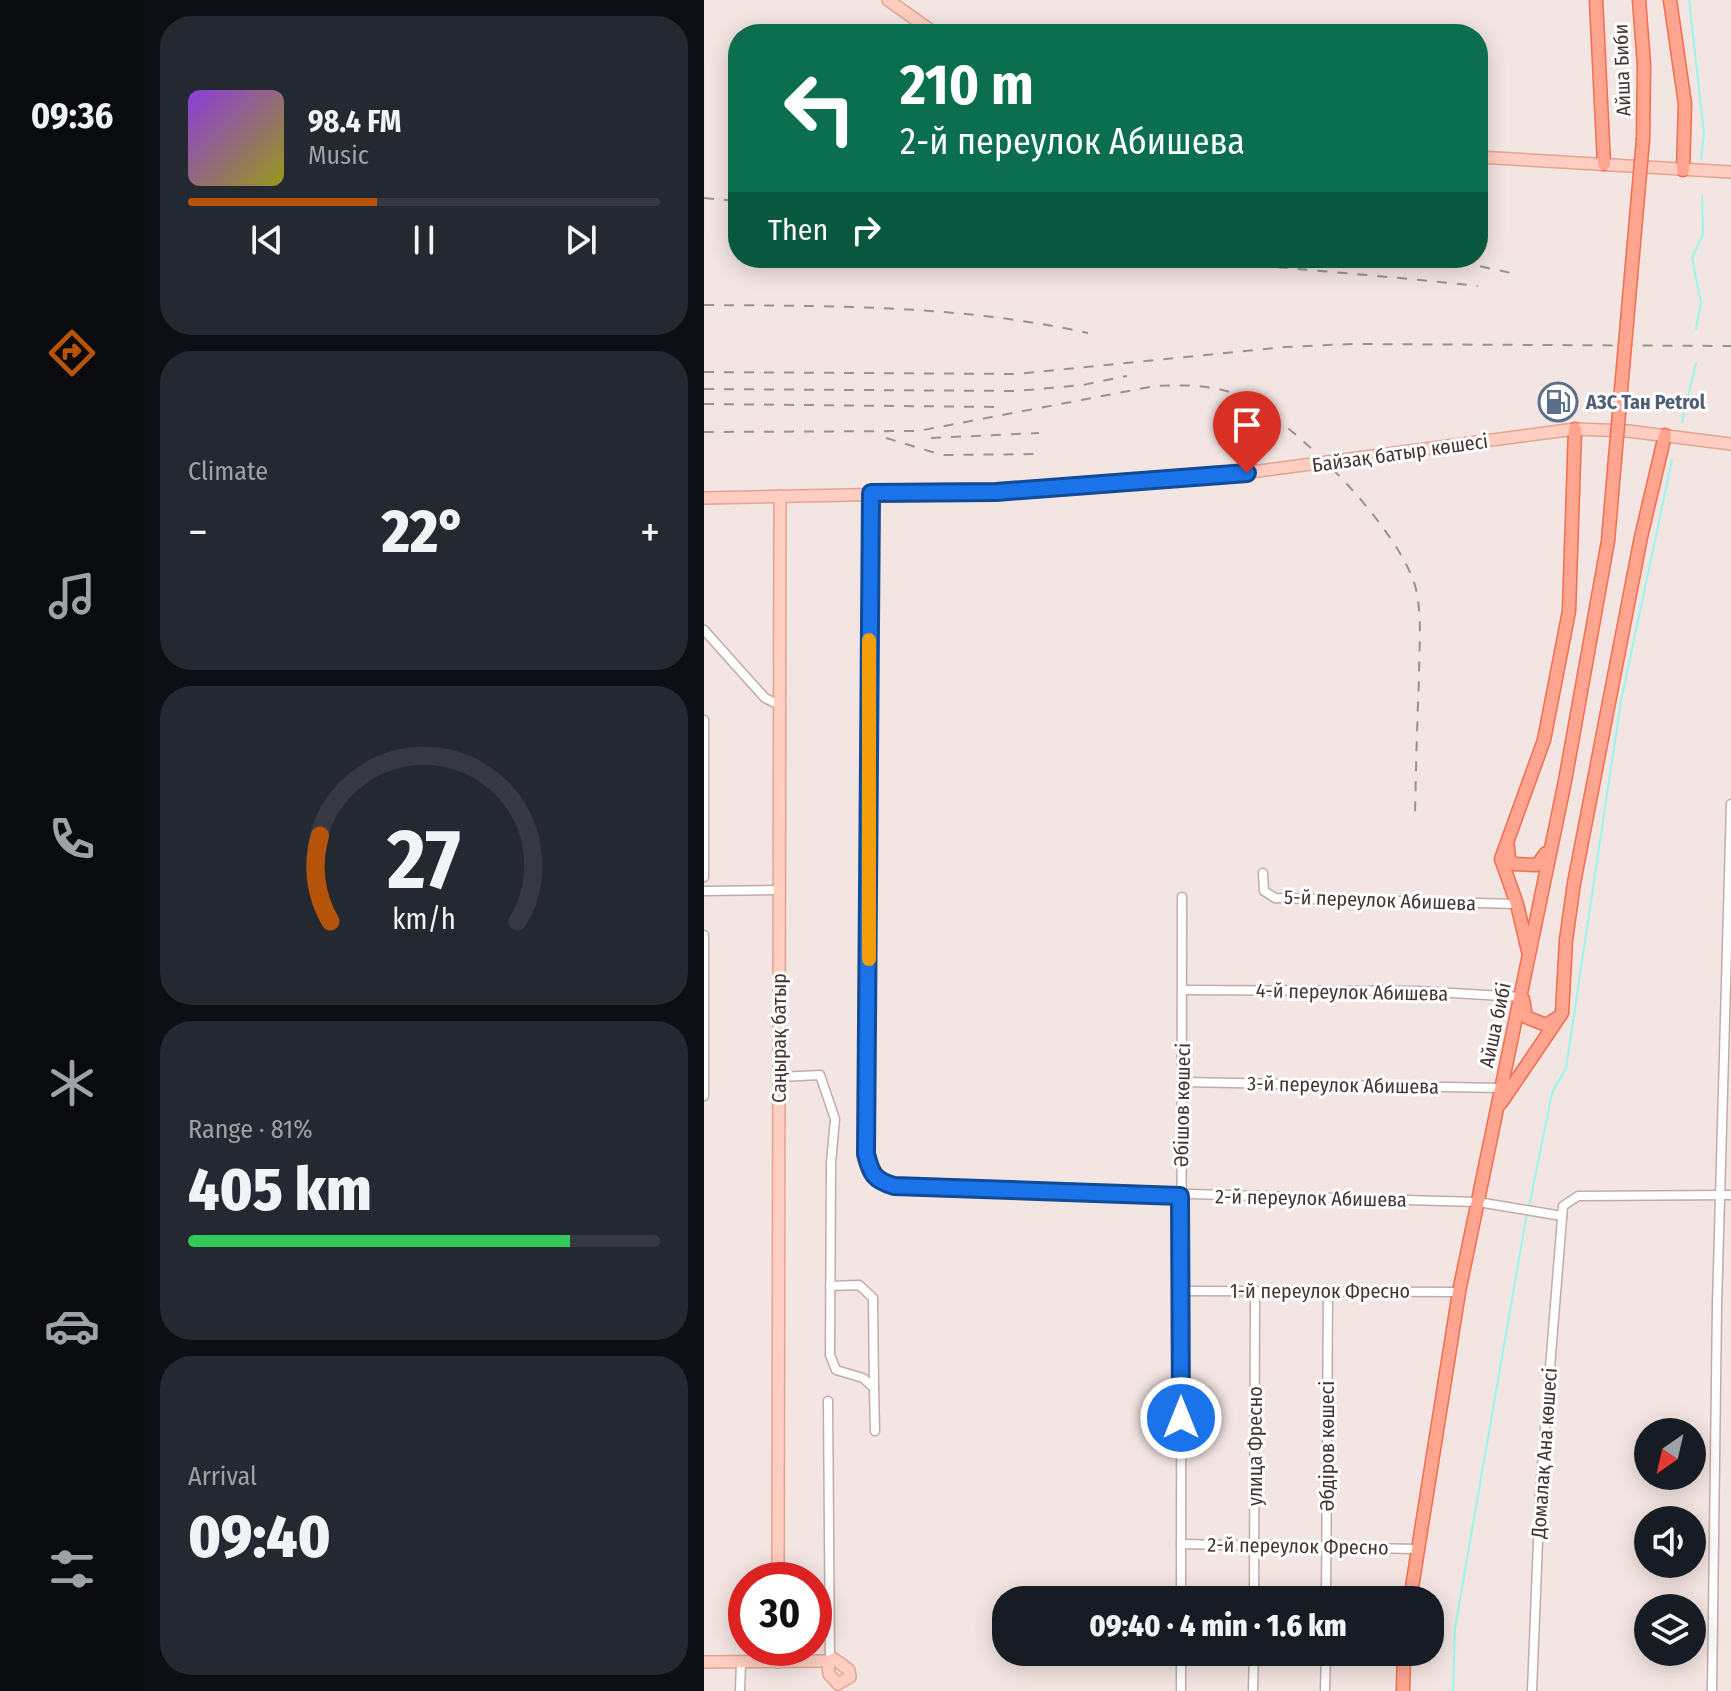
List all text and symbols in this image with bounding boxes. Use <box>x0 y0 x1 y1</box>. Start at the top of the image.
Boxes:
street label: Айша Биби <box>1608 23 1636 117</box>
text: 210 m <box>900 52 1034 119</box>
icon: left <box>768 56 872 160</box>
text: 09:36 <box>31 94 113 138</box>
text: 98.4 FM <box>308 104 401 140</box>
text: 2-й переулок Абишева <box>900 120 1245 164</box>
text: Music <box>308 140 369 171</box>
icon: right <box>844 208 888 252</box>
text: Then <box>768 212 828 248</box>
icon: previous <box>245 218 289 262</box>
icon: pause <box>402 218 446 262</box>
icon: next <box>559 218 603 262</box>
icon: directions <box>44 325 100 381</box>
fuel station icon: АЗС Тан Petrol <box>1537 381 1579 423</box>
place label: АЗС Тан Petrol <box>1585 390 1706 414</box>
pin <box>1213 391 1281 473</box>
icon: arrive <box>1225 403 1269 447</box>
street label: Байзақ батыр көшесі <box>1310 429 1490 477</box>
text: Climate <box>188 456 268 487</box>
text: 22° <box>382 496 466 568</box>
text: − <box>188 506 208 559</box>
text: + <box>640 506 660 559</box>
icon: music <box>44 568 100 624</box>
text: 27 <box>386 809 461 909</box>
icon: phone <box>44 811 100 867</box>
street label: 5-й переулок Абишева <box>1284 885 1476 915</box>
text: km/h <box>392 902 456 937</box>
street label: Саңырақ батыр <box>767 973 791 1103</box>
street label: 4-й переулок Абишева <box>1256 978 1448 1006</box>
street label: Айша бибі <box>1474 980 1516 1070</box>
street label: Әбішов көшесі <box>1169 1043 1195 1167</box>
icon: climate <box>44 1055 100 1111</box>
street label: 3-й переулок Абишева <box>1247 1071 1439 1099</box>
text: Range · 81% <box>188 1114 313 1145</box>
text: 405 km <box>188 1154 372 1226</box>
street label: 2-й переулок Абишева <box>1215 1184 1407 1212</box>
street label: 1-й переулок Фресно <box>1230 1279 1410 1303</box>
icon: car <box>44 1298 100 1354</box>
street label: Домалақ Ана көшесі <box>1526 1367 1562 1540</box>
position arrow <box>1139 1376 1223 1460</box>
street label: Әбдіров көшесі <box>1315 1381 1339 1511</box>
street label: улица Фресно <box>1243 1386 1267 1506</box>
north arrow <box>1634 1418 1706 1490</box>
map controls <box>1634 1418 1706 1666</box>
text: Arrival <box>188 1461 257 1492</box>
text: 09:40 <box>188 1501 331 1573</box>
button: sound <box>1634 1506 1706 1578</box>
street label: 2-й переулок Фресно <box>1207 1532 1389 1560</box>
icon: filters <box>44 1541 100 1597</box>
speed limit sign: 30 <box>728 1562 832 1666</box>
button: layers <box>1634 1594 1706 1666</box>
text: 09:40 · 4 min · 1.6 km <box>1089 1608 1347 1644</box>

